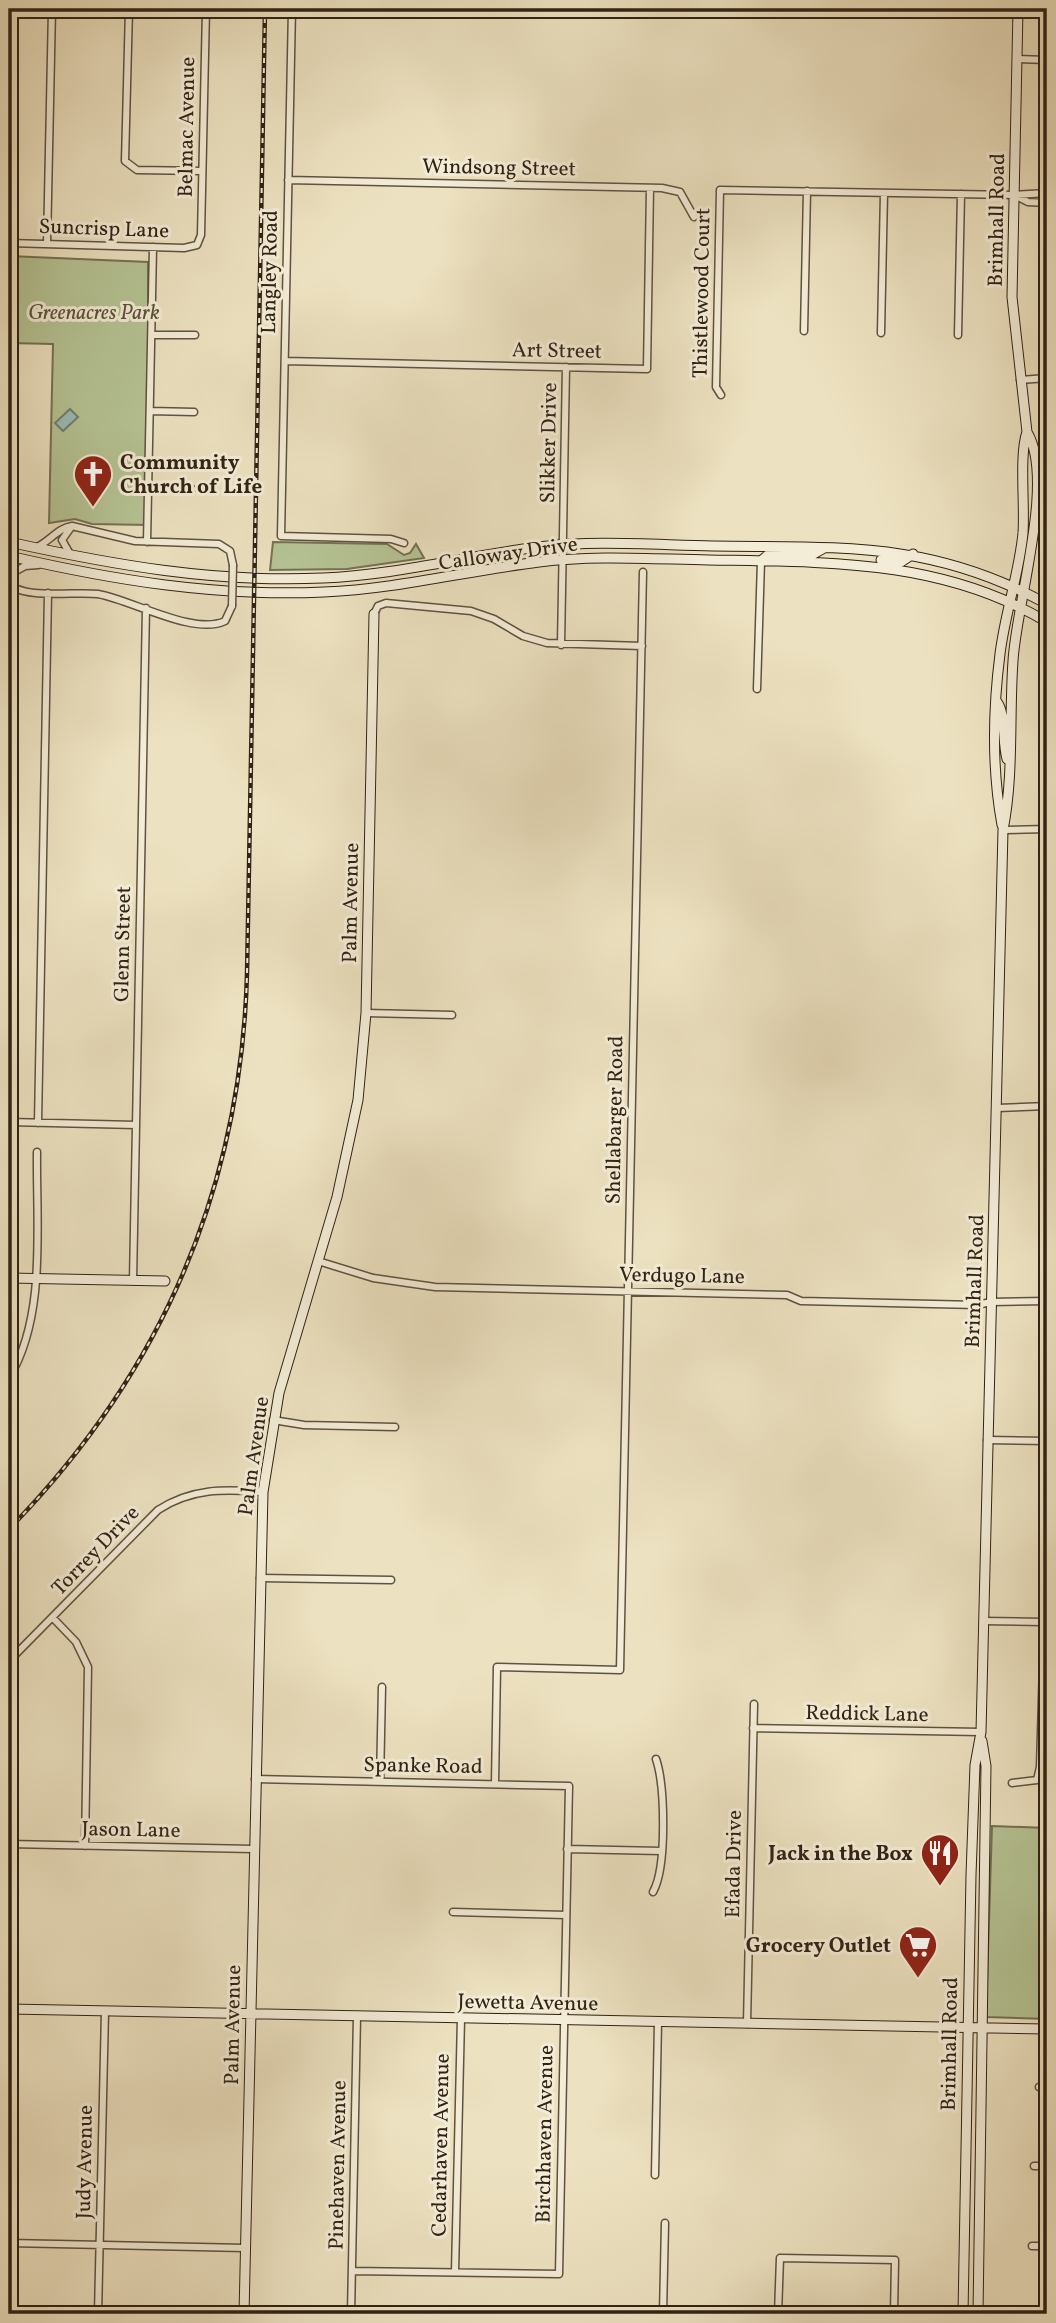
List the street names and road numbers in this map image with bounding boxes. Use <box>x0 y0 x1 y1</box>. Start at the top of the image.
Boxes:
street label: Belmac Avenue <box>172 56 203 198</box>
street label: Windsong Street <box>422 153 576 184</box>
street label: Brimhall Road <box>982 153 1013 287</box>
street label: Thistlewood Court <box>687 208 718 378</box>
street label: Langley Road <box>255 210 286 334</box>
street label: Suncrisp Lane <box>38 213 170 246</box>
street label: Art Street <box>512 336 602 367</box>
street label: Slikker Drive <box>534 382 565 504</box>
street label: Calloway Drive <box>437 530 580 579</box>
street label: Palm Avenue <box>336 843 367 963</box>
street label: Glenn Street <box>108 886 139 1002</box>
street label: Shellabarger Road <box>600 1035 631 1205</box>
street label: Brimhall Road <box>959 1214 992 1348</box>
street label: Verdugo Lane <box>619 1261 745 1292</box>
street label: Palm Avenue <box>232 1395 277 1518</box>
street label: Torrey Drive <box>46 1499 147 1603</box>
street label: Reddick Lane <box>805 1699 929 1730</box>
street label: Spanke Road <box>363 1751 483 1782</box>
street label: Efada Drive <box>719 1810 750 1918</box>
street label: Jason Lane <box>81 1815 181 1846</box>
street label: Palm Avenue <box>218 1965 249 2085</box>
street label: Brimhall Road <box>935 1977 966 2111</box>
street label: Jewetta Avenue <box>457 1988 599 2019</box>
street label: Birchhaven Avenue <box>529 2045 562 2223</box>
street label: Cedarhaven Avenue <box>425 2053 458 2237</box>
street label: Pinehaven Avenue <box>323 2080 354 2250</box>
street label: Judy Avenue <box>70 2105 101 2219</box>

